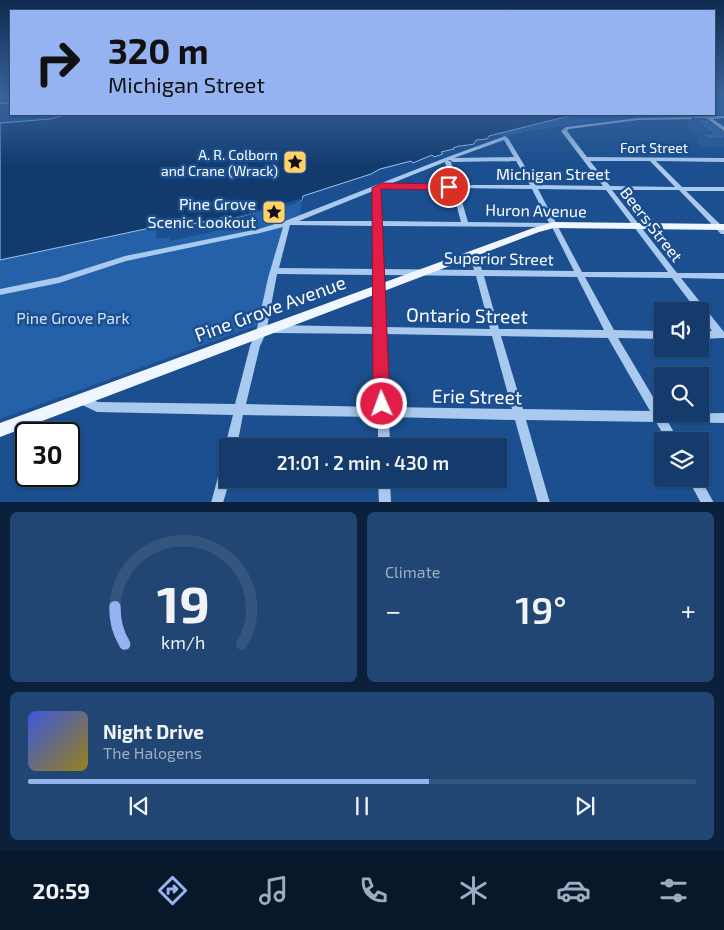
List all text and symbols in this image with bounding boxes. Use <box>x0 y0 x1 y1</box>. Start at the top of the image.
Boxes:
text: 320 m <box>108 29 209 71</box>
icon: right <box>25 30 90 95</box>
text: Michigan Street <box>108 71 265 97</box>
street label: Fort Street <box>620 139 688 156</box>
place label: A. R. Colborn and Crane (Wrack) <box>161 146 278 179</box>
place icon: A. R. Colborn and Crane (Wrack) <box>282 149 308 175</box>
street label: Michigan Street <box>496 164 610 183</box>
pin <box>428 166 470 208</box>
icon: arrive <box>435 173 463 201</box>
street label: Beers Street <box>617 183 687 265</box>
place label: Pine Grove Scenic Lookout <box>148 194 256 231</box>
place icon: Pine Grove Scenic Lookout <box>261 199 287 225</box>
street label: Huron Avenue <box>485 200 587 220</box>
street label: Superior Street <box>444 248 554 268</box>
street label: Pine Grove Avenue <box>191 270 349 346</box>
street label: Ontario Street <box>406 302 528 328</box>
map controls <box>654 302 709 487</box>
button: sound <box>654 302 709 357</box>
park label: Pine Grove Park <box>16 308 130 327</box>
button: search <box>654 367 709 422</box>
position arrow <box>355 377 407 429</box>
street label: Erie Street <box>432 384 522 408</box>
speed limit sign: 30 <box>15 422 80 487</box>
button: layers <box>654 432 709 487</box>
text: 21:01 · 2 min · 430 m <box>277 451 449 474</box>
text: Climate <box>385 562 440 581</box>
text: 19 <box>157 571 210 633</box>
text: 19° <box>515 586 567 632</box>
text: − <box>385 593 401 627</box>
text: + <box>681 593 696 627</box>
text: km/h <box>161 631 206 653</box>
text: Night Drive <box>103 720 204 743</box>
text: The Halogens <box>103 743 202 762</box>
icon: previous <box>125 792 153 820</box>
icon: pause <box>348 792 376 820</box>
icon: next <box>571 792 599 820</box>
icon: directions <box>155 873 190 908</box>
icon: music <box>256 873 291 908</box>
icon: phone <box>356 873 391 908</box>
icon: climate <box>456 873 491 908</box>
icon: car <box>556 873 591 908</box>
icon: filters <box>656 873 691 908</box>
text: 20:59 <box>33 877 90 903</box>

